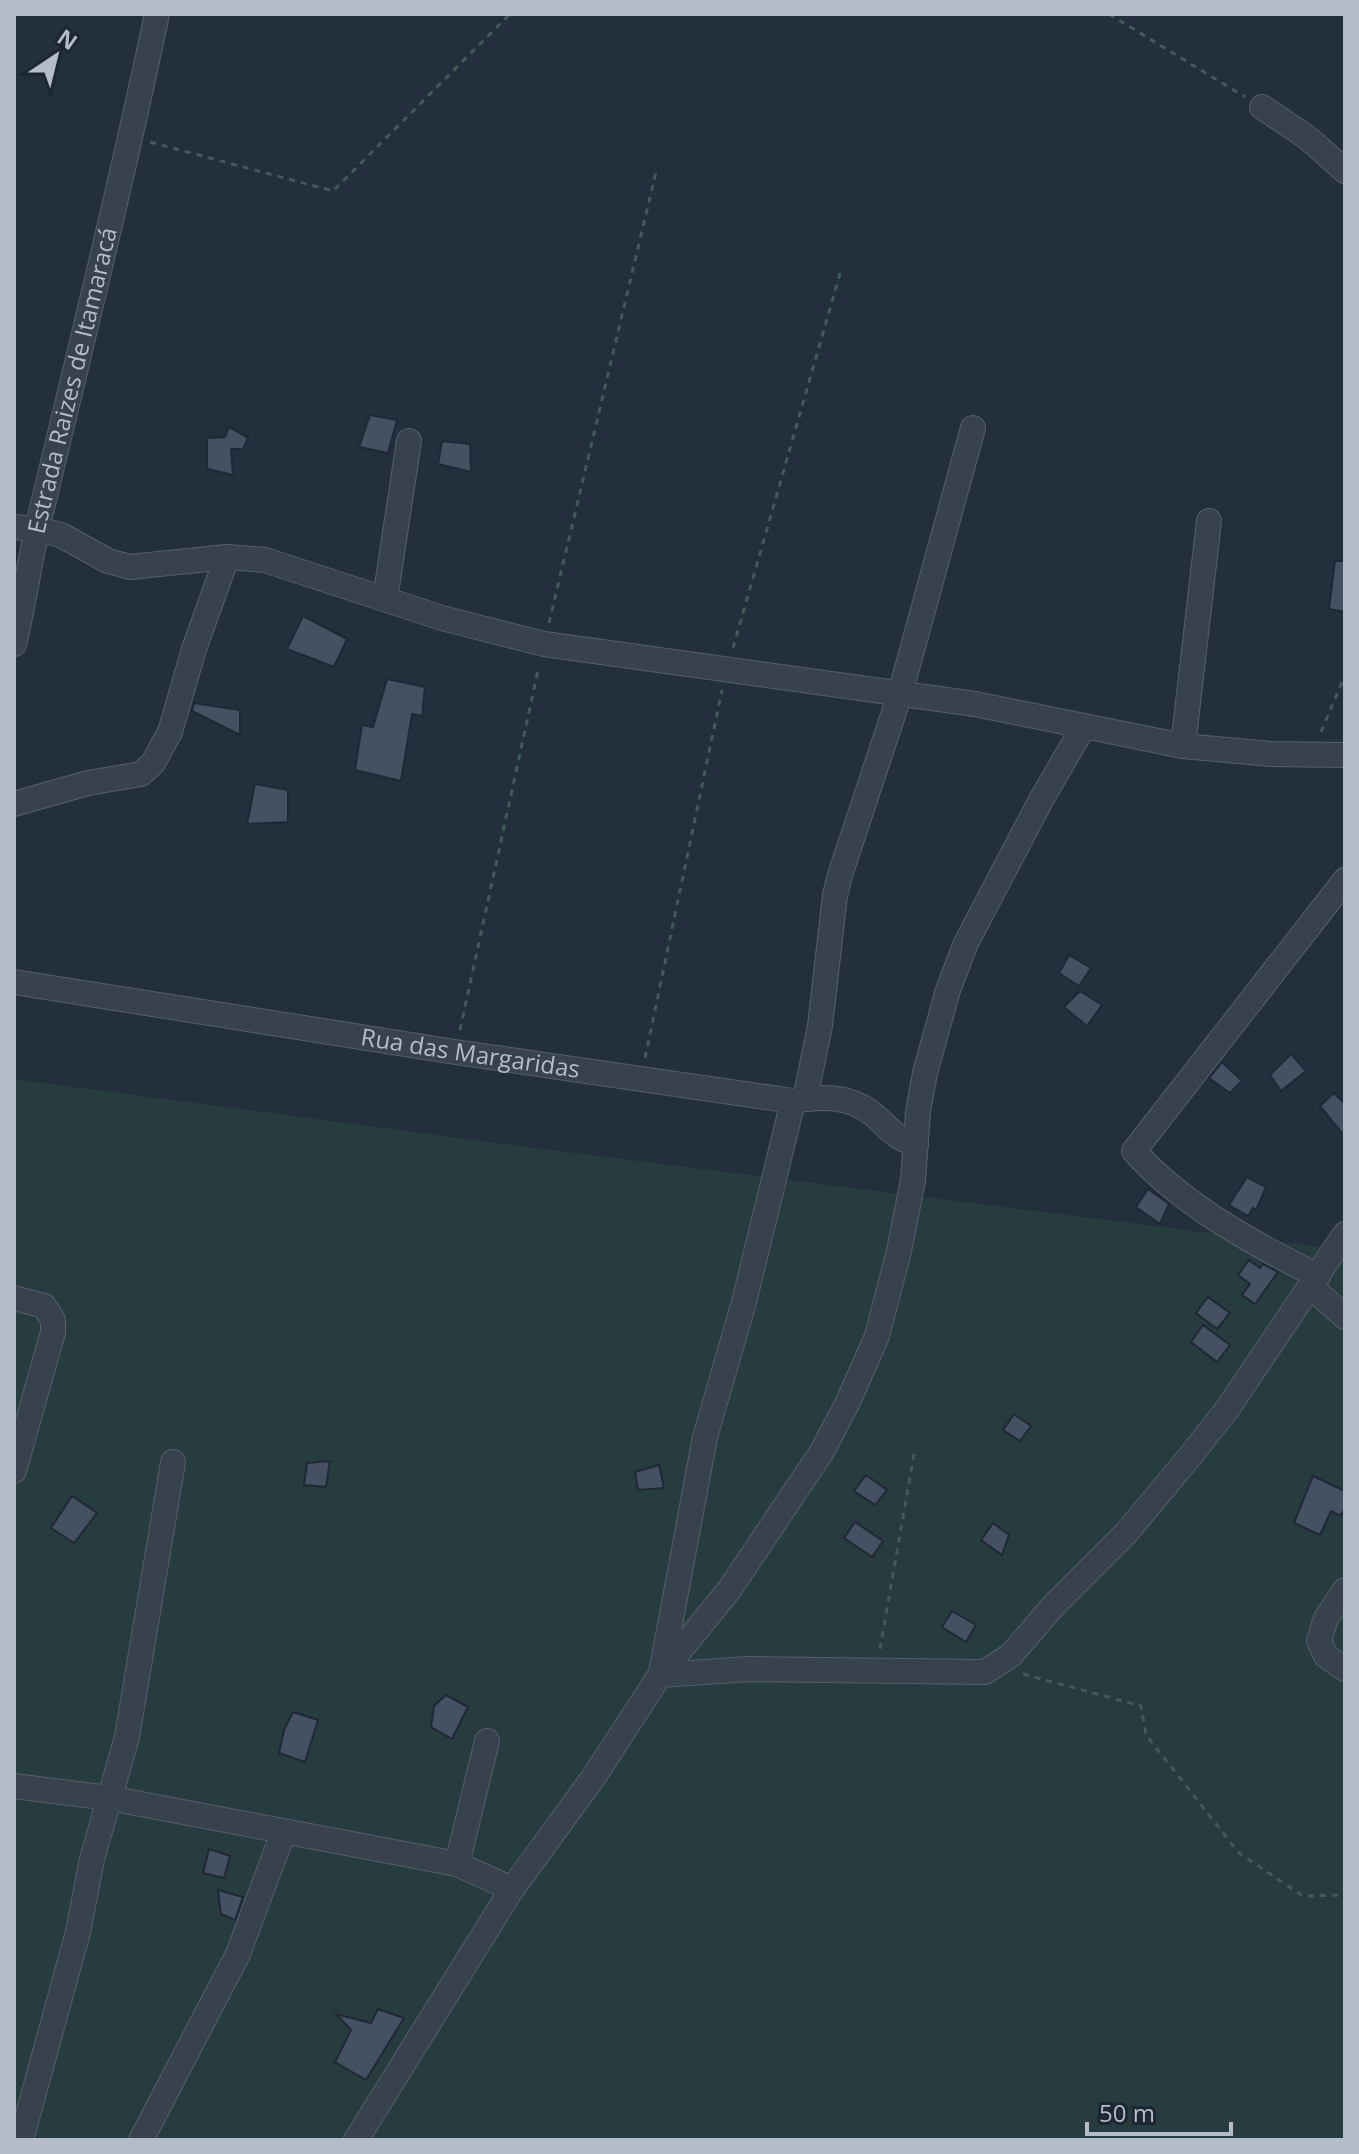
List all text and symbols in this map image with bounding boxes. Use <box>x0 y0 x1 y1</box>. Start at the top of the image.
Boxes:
north arrow <box>16 16 96 96</box>
text: N <box>52 21 84 56</box>
street label: Estrada Raizes de Itamaracá <box>19 224 124 537</box>
street label: Rua das Margaridas <box>359 1019 582 1085</box>
scale bar <box>1087 2086 1231 2136</box>
text: 50 m <box>1099 2096 1155 2129</box>

